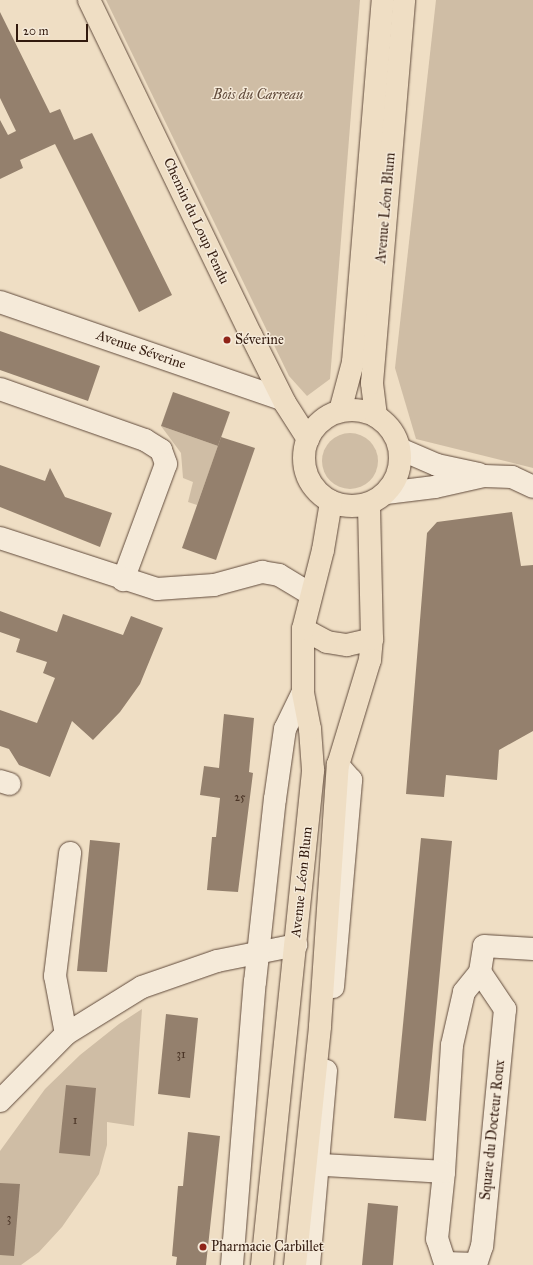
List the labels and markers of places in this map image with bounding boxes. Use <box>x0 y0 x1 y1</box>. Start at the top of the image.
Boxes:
place label: Séverine <box>235 332 284 348</box>
marker: Séverine <box>222 335 232 345</box>
place label: Pharmacie Carbillet <box>211 1239 324 1255</box>
marker: Pharmacie Carbillet <box>198 1242 208 1252</box>

